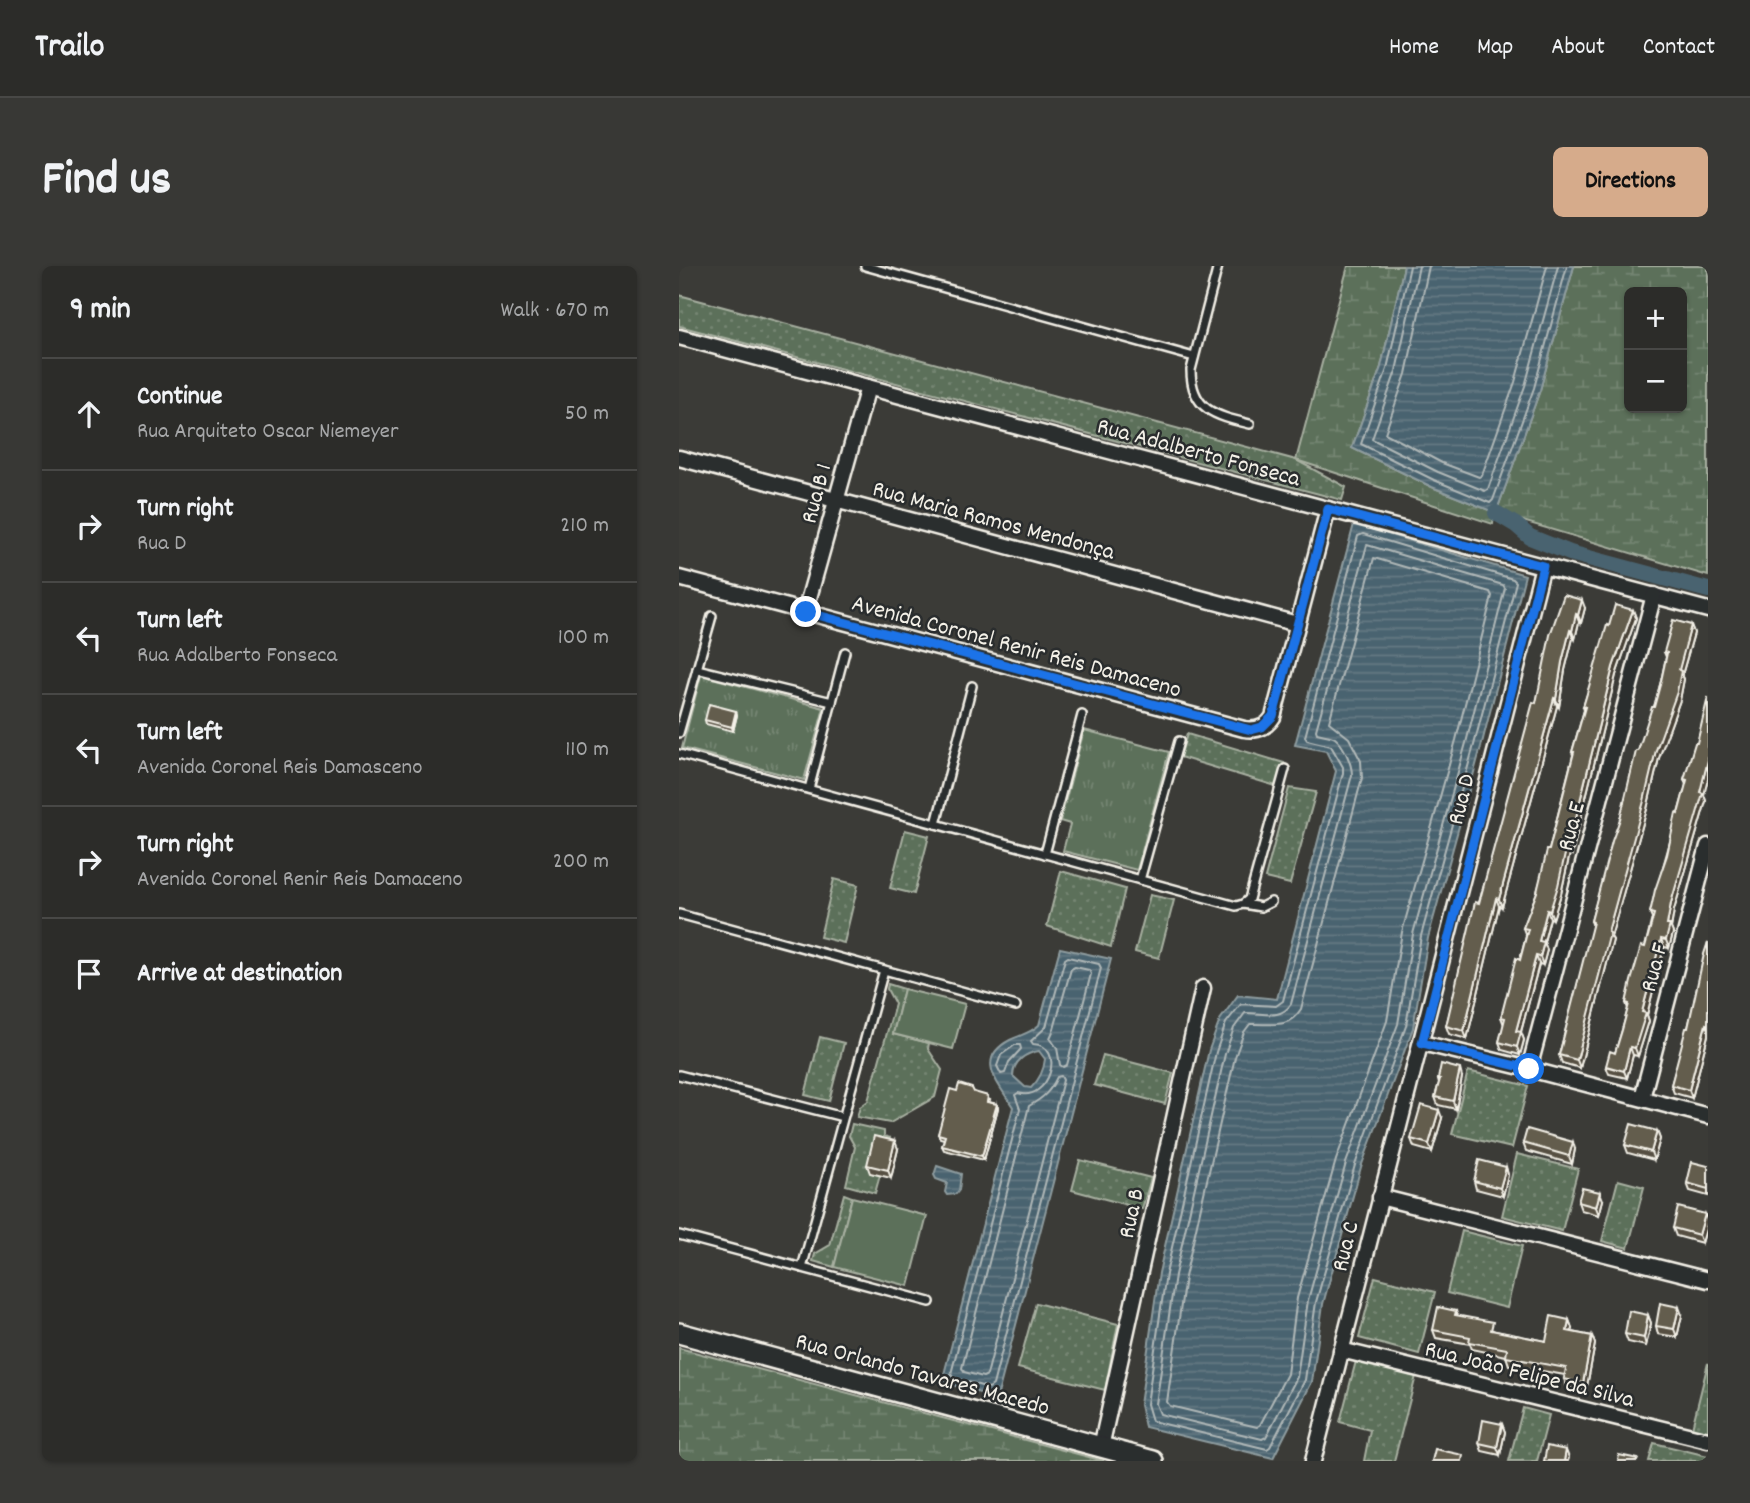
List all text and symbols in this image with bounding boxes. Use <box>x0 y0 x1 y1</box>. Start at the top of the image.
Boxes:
text: Trailo <box>35 25 105 72</box>
text: Home <box>1389 31 1439 65</box>
text: Map <box>1477 31 1513 65</box>
text: About <box>1551 31 1605 65</box>
text: Contact <box>1643 31 1715 65</box>
text: Find us <box>42 147 171 217</box>
button: Directions <box>1553 147 1708 217</box>
map controls <box>1624 287 1687 413</box>
button: + <box>1624 287 1687 350</box>
text: 9 min <box>70 290 131 333</box>
text: Walk · 670 m <box>501 295 609 328</box>
button: − <box>1624 350 1687 413</box>
text: Continue <box>137 379 222 416</box>
icon: ahead <box>70 395 108 433</box>
text: 50 m <box>565 398 609 431</box>
street label: Rua Adalberto Fonseca <box>1093 410 1304 498</box>
text: Rua Arquiteto Oscar Niemeyer <box>137 416 399 449</box>
street label: Rua B 1 <box>794 460 842 528</box>
street label: Rua Maria Ramos Mendonça <box>868 473 1119 571</box>
text: Turn right <box>137 491 234 528</box>
icon: right <box>70 507 108 545</box>
text: 210 m <box>560 510 609 543</box>
text: Rua D <box>137 528 186 561</box>
street label: Avenida Coronel Renir Reis Damaceno <box>848 587 1185 708</box>
route end <box>790 596 821 627</box>
text: Turn left <box>137 603 223 640</box>
icon: left <box>70 619 108 657</box>
text: 100 m <box>558 622 609 655</box>
text: Rua Adalberto Fonseca <box>137 640 337 673</box>
text: Turn left <box>137 715 223 752</box>
icon: left <box>70 731 108 769</box>
text: 110 m <box>565 734 609 767</box>
text: Avenida Coronel Reis Damasceno <box>137 752 422 785</box>
street label: Rua D <box>1440 771 1486 829</box>
street label: Rua E <box>1550 798 1596 855</box>
text: Turn right <box>137 827 234 864</box>
icon: right <box>70 843 108 881</box>
text: 200 m <box>553 846 609 879</box>
text: Avenida Coronel Renir Reis Damaceno <box>137 864 463 897</box>
street label: Rua F <box>1633 939 1679 996</box>
icon: arrive <box>70 955 108 993</box>
text: Arrive at destination <box>137 956 342 993</box>
route start <box>1513 1053 1544 1084</box>
street label: Rua B <box>1111 1186 1155 1242</box>
street label: Rua C <box>1324 1218 1370 1275</box>
street label: Rua Orlando Tavares Macedo <box>791 1326 1053 1426</box>
street label: Rua João Felipe da Silva <box>1421 1333 1638 1419</box>

